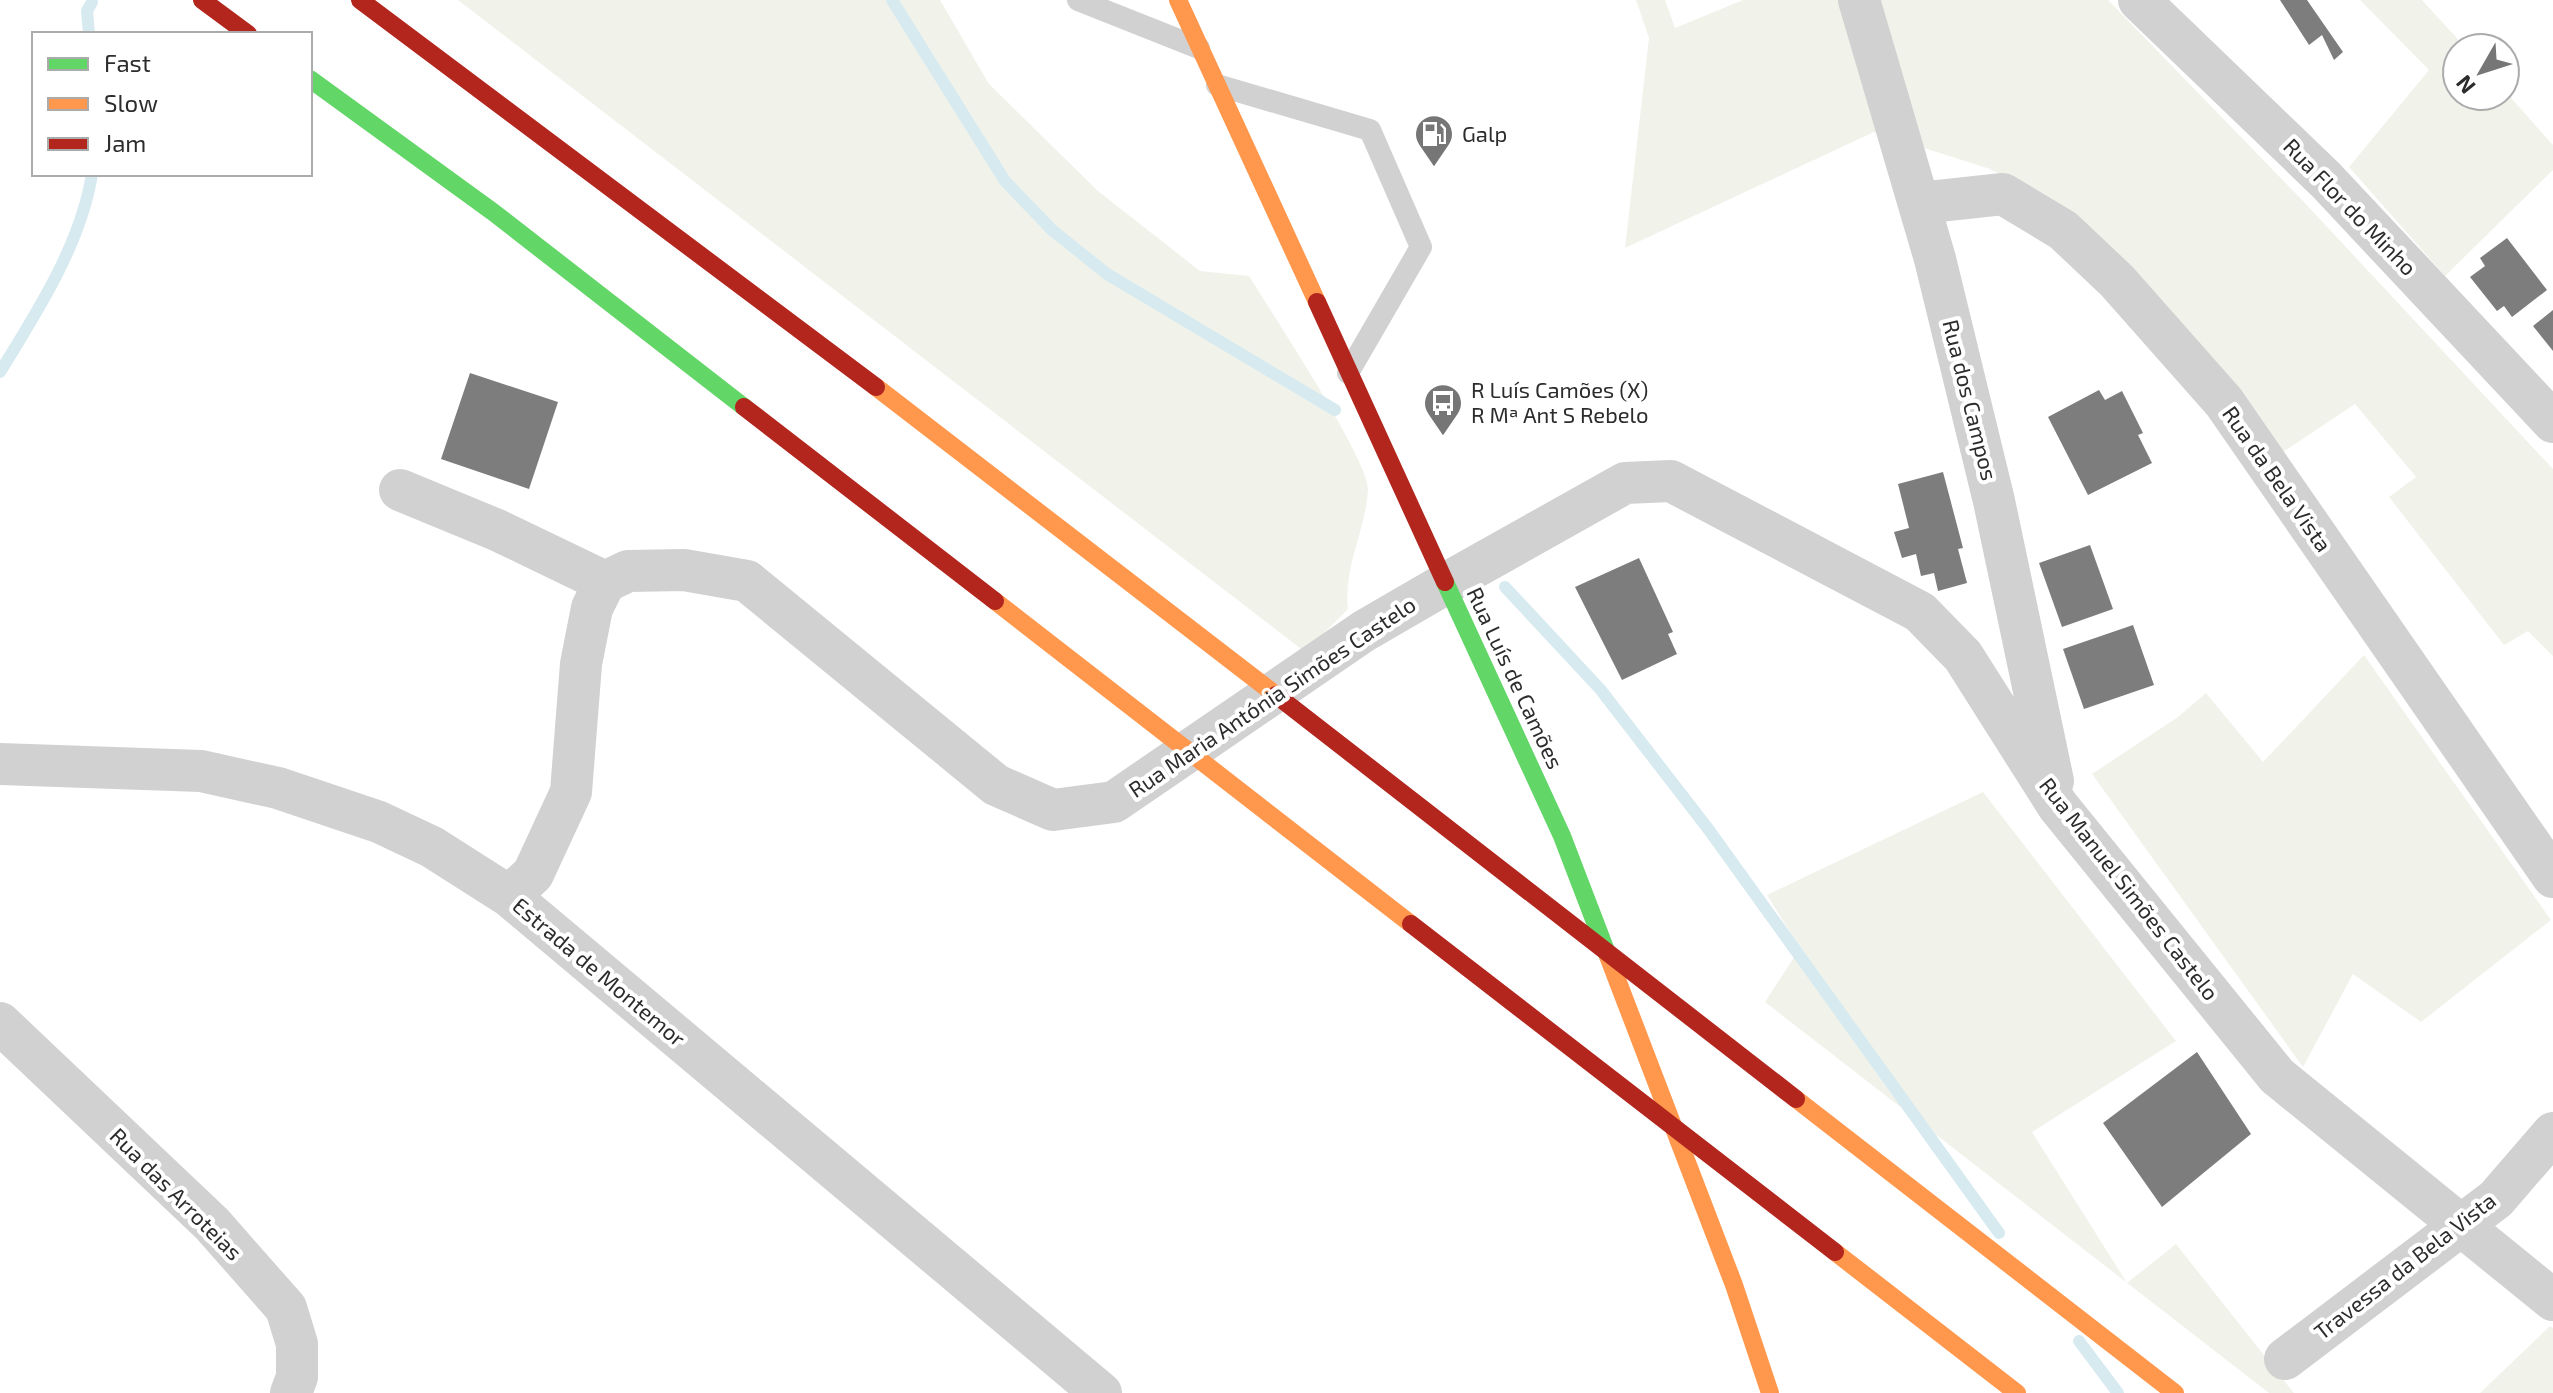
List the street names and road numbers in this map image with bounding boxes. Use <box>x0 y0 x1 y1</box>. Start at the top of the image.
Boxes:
street label: Rua Flor do Minho <box>2279 133 2423 280</box>
street label: Rua dos Campos <box>1938 317 2003 483</box>
street label: Rua da Bela Vista <box>2218 401 2338 556</box>
street label: Rua Luís de Camões <box>1462 583 1569 772</box>
street label: Rua Maria Antónia Simões Castelo <box>1123 590 1420 802</box>
street label: Rua Manuel Simões Castelo <box>2035 772 2225 1005</box>
street label: Estrada de Montemor <box>508 892 691 1051</box>
street label: Rua das Arroteias <box>105 1122 248 1265</box>
street label: Travessa da Bela Vista <box>2309 1186 2500 1344</box>

